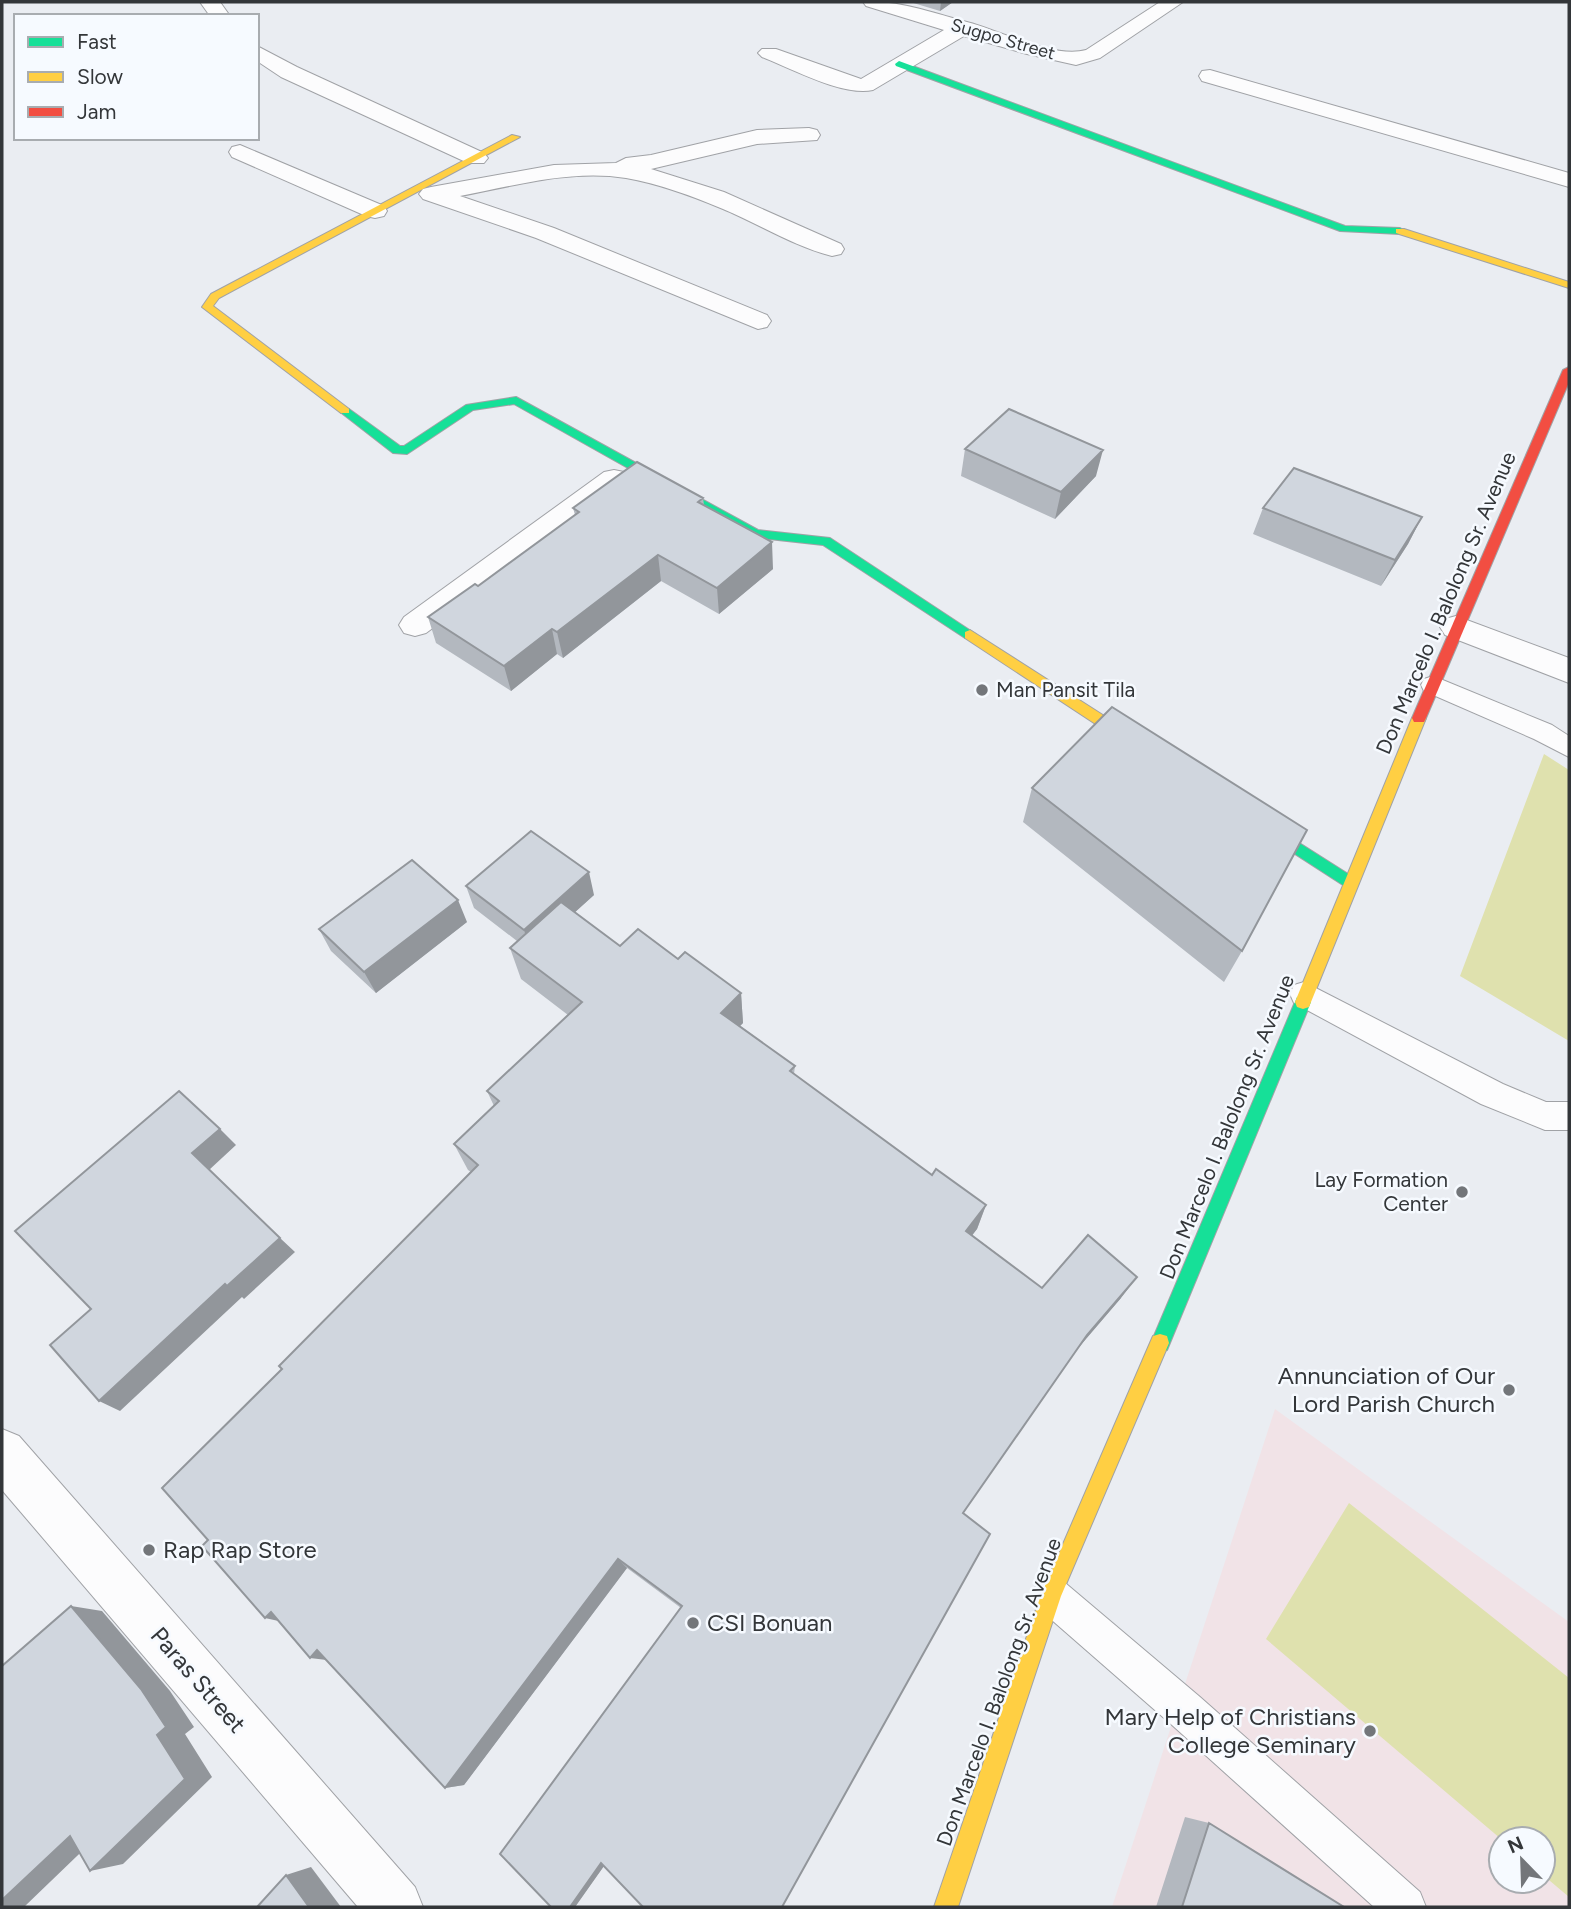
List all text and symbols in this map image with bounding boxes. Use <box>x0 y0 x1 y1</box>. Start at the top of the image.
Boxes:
legend <box>14 14 259 140</box>
street label: Sugpo Street <box>948 14 1058 64</box>
text: Fast <box>77 29 117 54</box>
text: Slow <box>77 64 123 89</box>
text: Jam <box>77 99 116 124</box>
street label: Don Marcelo I. Balolong Sr. Avenue <box>1370 448 1521 758</box>
place label: Man Pansit Tila <box>996 677 1135 702</box>
marker: Man Pansit Tila <box>974 682 990 698</box>
street label: Don Marcelo I. Balolong Sr. Avenue <box>1154 971 1299 1283</box>
place label: Lay Formation Center <box>1314 1167 1448 1216</box>
marker: Lay Formation Center <box>1454 1184 1470 1200</box>
place label: Annunciation of Our Lord Parish Church <box>1278 1361 1495 1418</box>
marker: Annunciation of Our Lord Parish Church <box>1501 1382 1517 1398</box>
street label: Don Marcelo I. Balolong Sr. Avenue <box>931 1534 1066 1849</box>
place label: Rap Rap Store <box>163 1535 317 1564</box>
marker: Rap Rap Store <box>141 1542 157 1558</box>
place label: CSI Bonuan <box>707 1608 832 1637</box>
marker: CSI Bonuan <box>685 1615 701 1631</box>
street label: Paras Street <box>145 1621 252 1738</box>
place label: Mary Help of Christians College Seminary <box>1105 1702 1356 1759</box>
marker: Mary Help of Christians College Seminary <box>1362 1723 1378 1739</box>
north arrow <box>1487 1825 1557 1895</box>
text: N <box>1504 1831 1527 1858</box>

